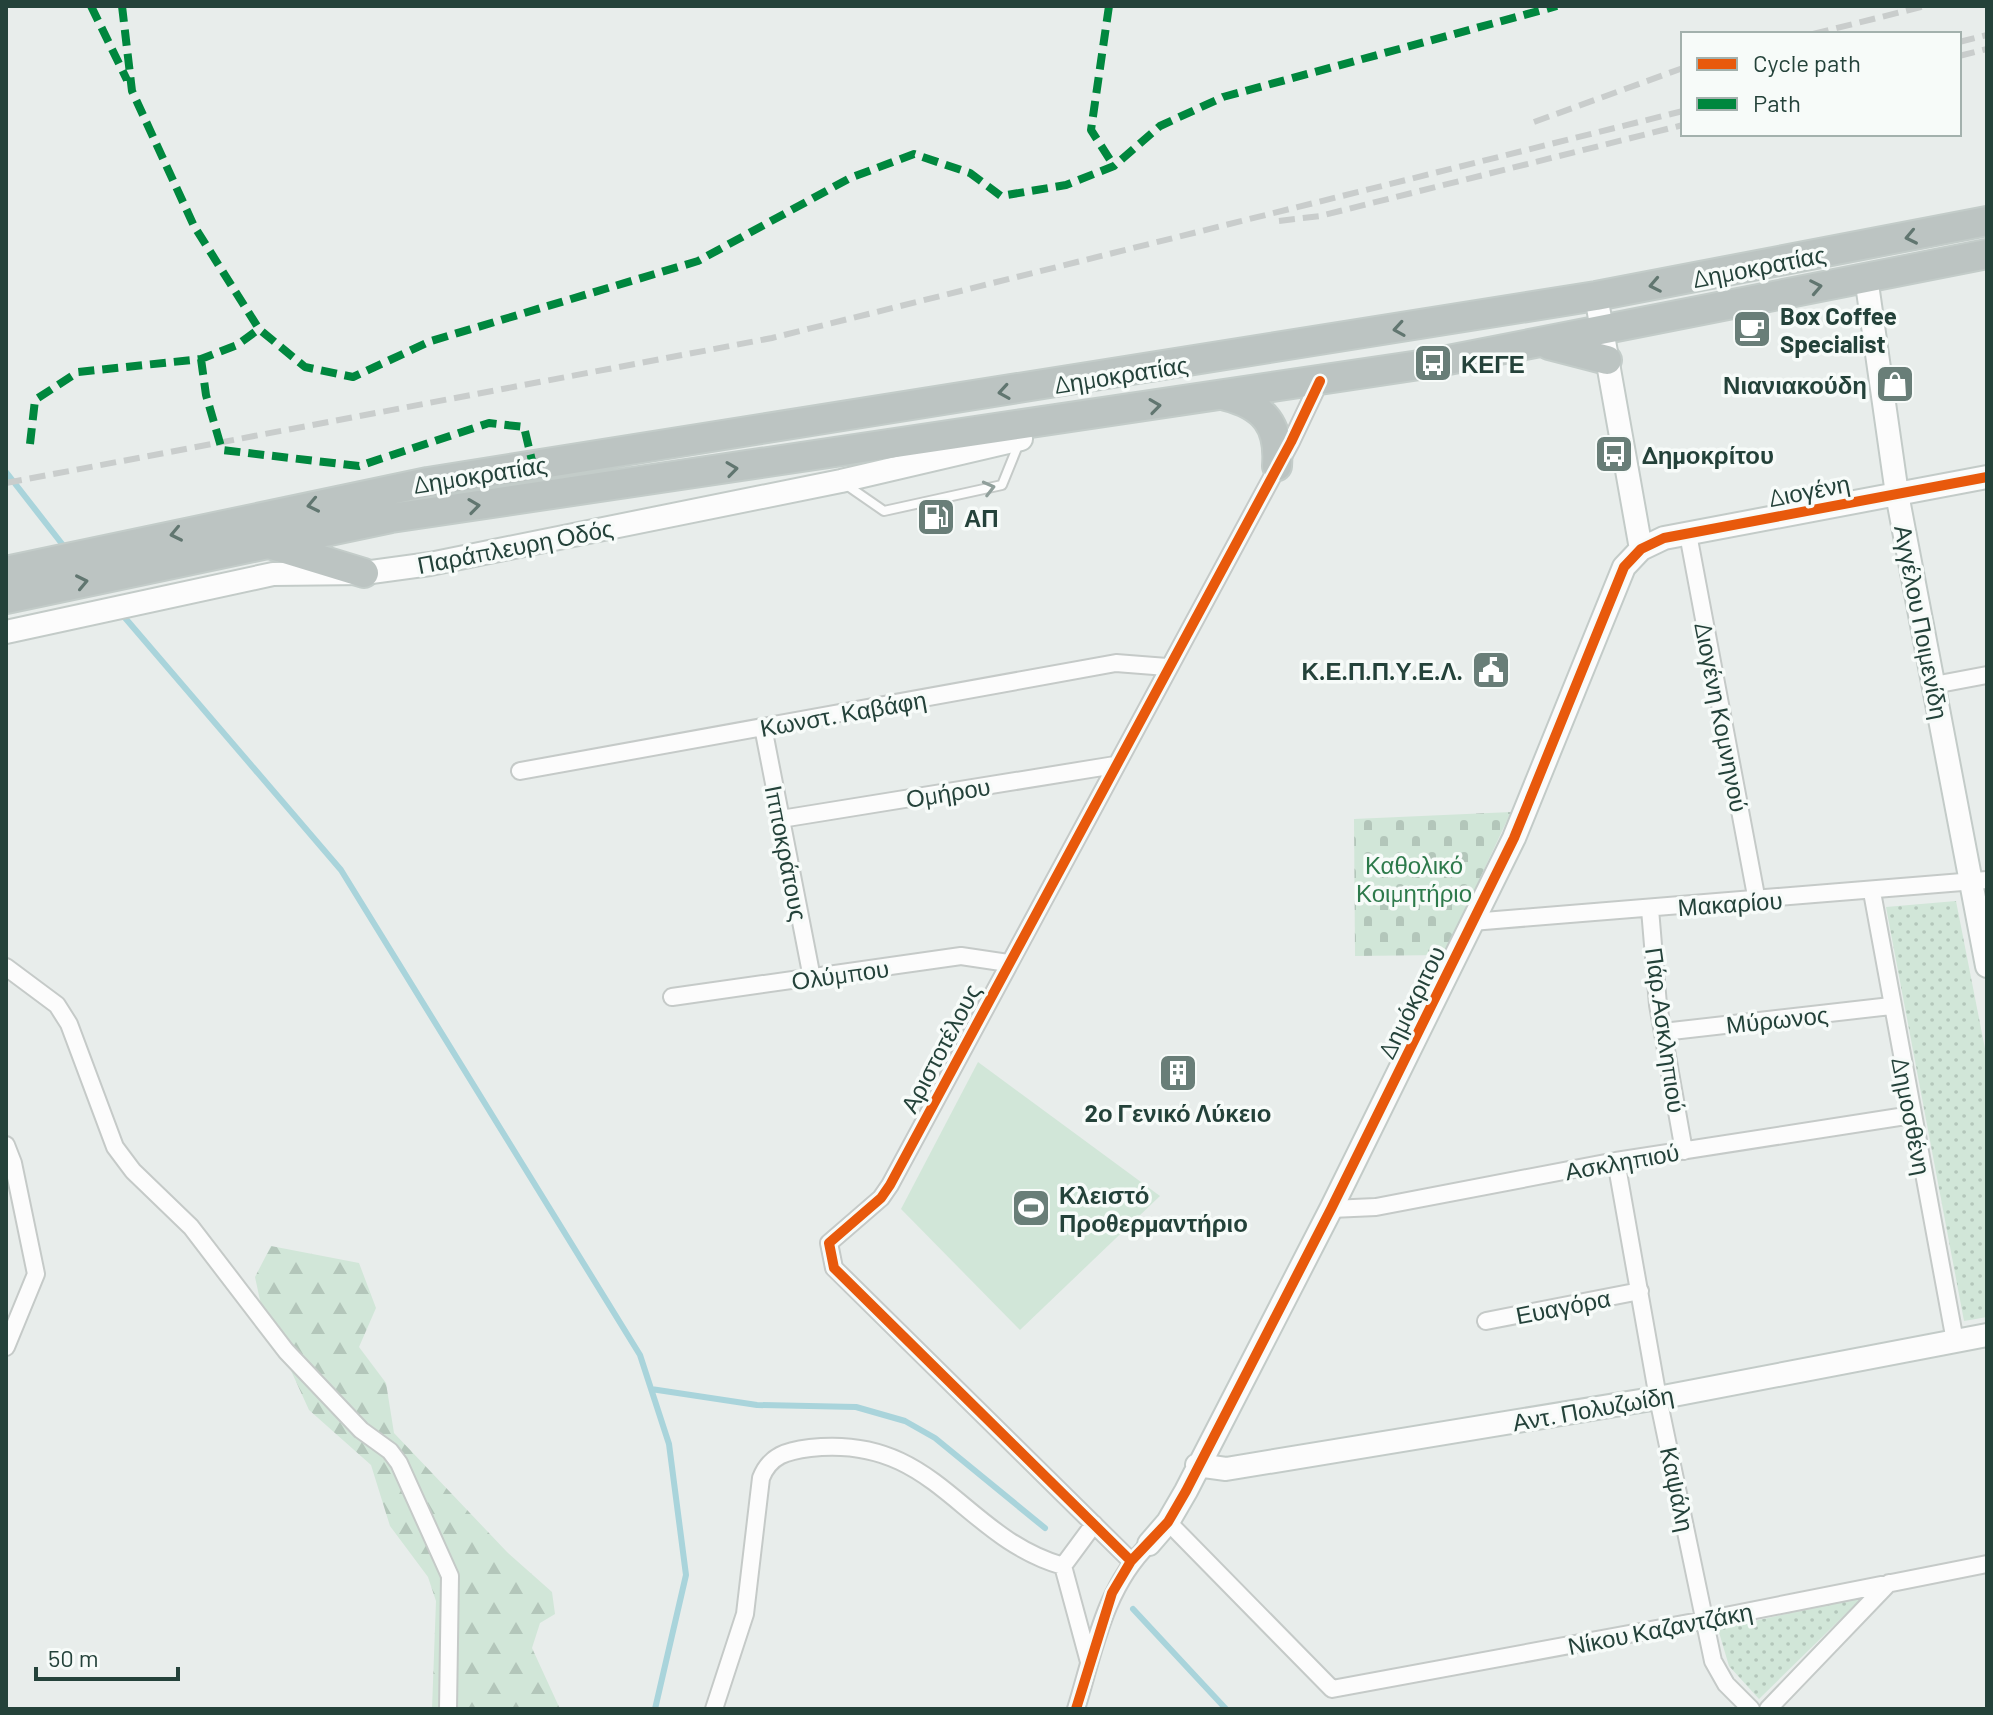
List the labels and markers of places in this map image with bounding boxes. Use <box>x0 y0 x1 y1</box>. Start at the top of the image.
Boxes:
place label: Box Coffee Specialist <box>1780 301 1897 358</box>
cafe icon: Box Coffee Specialist <box>1731 308 1773 350</box>
bus stop icon: ΚΕΓΕ <box>1412 342 1454 384</box>
place label: ΚΕΓΕ <box>1461 349 1525 378</box>
shop icon: Νιανιακούδη <box>1874 363 1916 405</box>
place label: Νιανιακούδη <box>1723 370 1867 399</box>
bus stop icon: Δημοκρίτου <box>1593 433 1635 475</box>
place label: Δημοκρίτου <box>1642 440 1774 469</box>
fuel station icon: ΑΠ <box>915 496 957 538</box>
place label: ΑΠ <box>964 503 999 532</box>
public building icon: Κ.Ε.Π.Π.Υ.Ε.Λ. <box>1470 649 1512 691</box>
place label: Κ.Ε.Π.Π.Υ.Ε.Λ. <box>1302 656 1463 685</box>
building icon: 2ο Γενικό Λύκειο <box>1157 1052 1199 1094</box>
place label: 2ο Γενικό Λύκειο <box>1085 1098 1271 1127</box>
place label: Κλειστό Προθερμαντήριο <box>1059 1180 1248 1237</box>
sports icon: Κλειστό Προθερμαντήριο <box>1010 1187 1052 1229</box>

